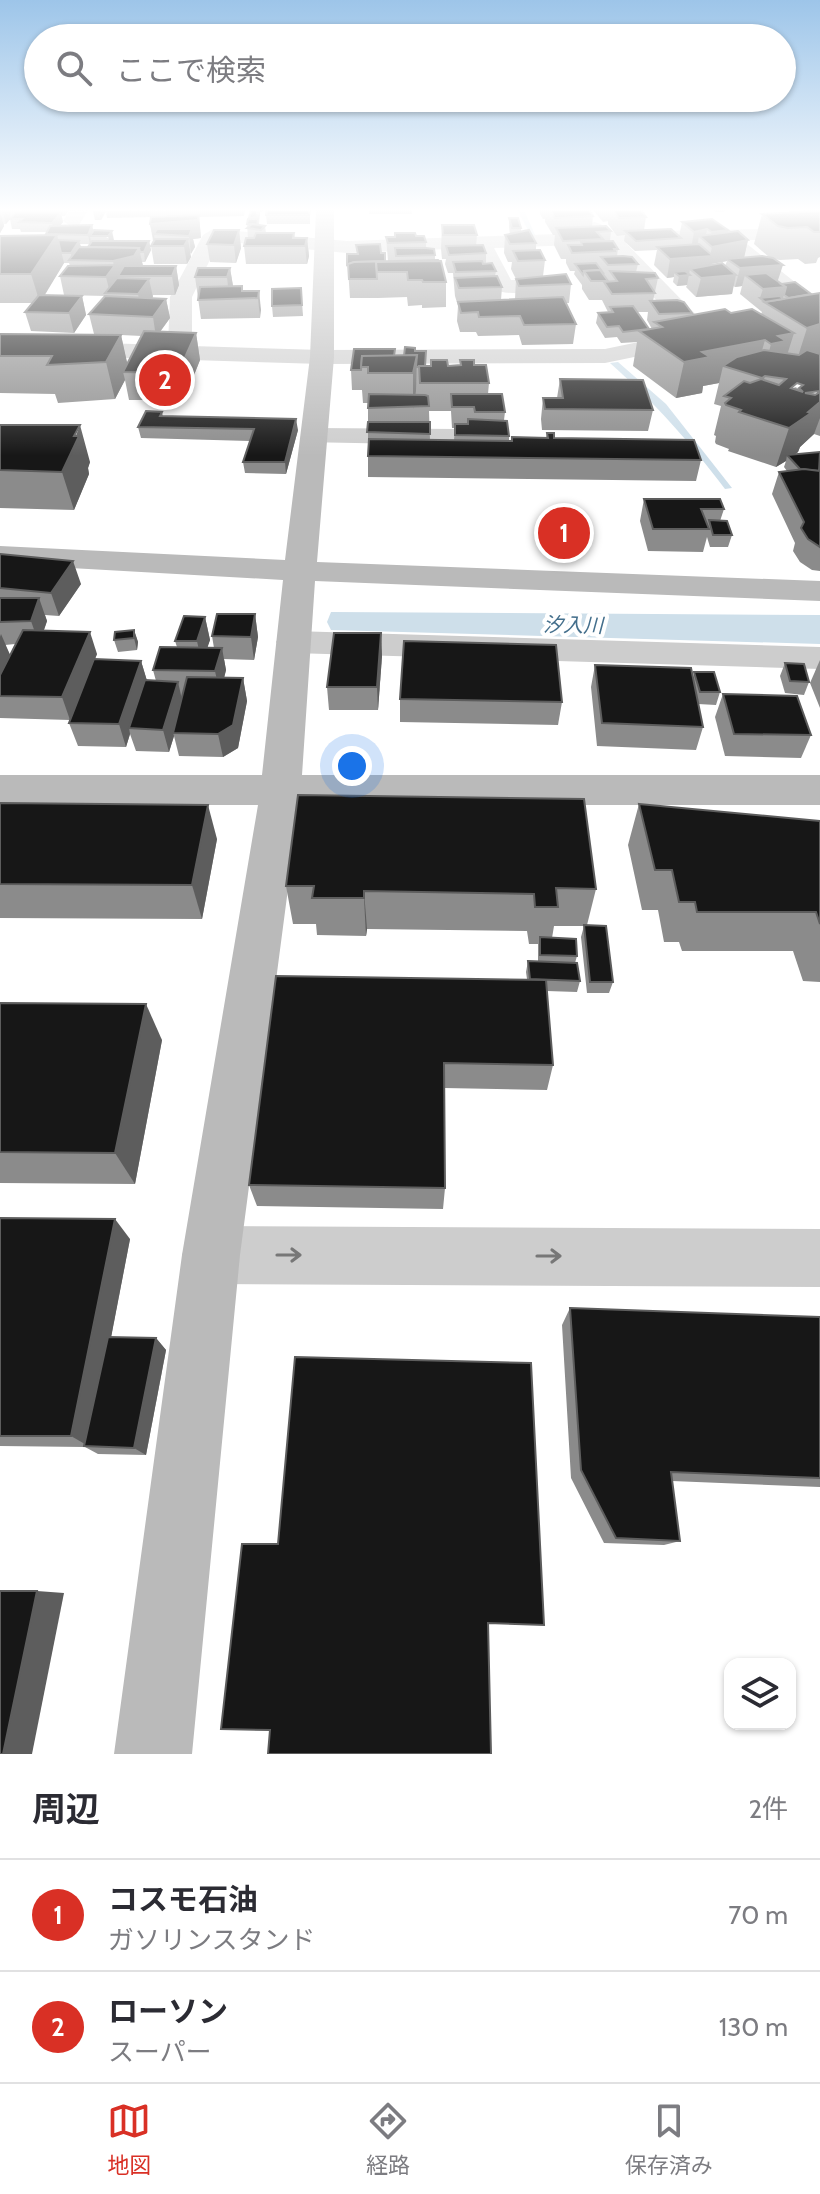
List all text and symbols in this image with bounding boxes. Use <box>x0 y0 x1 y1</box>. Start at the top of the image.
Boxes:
search box <box>24 24 796 112</box>
icon: search <box>52 46 96 90</box>
text: ここで検索 <box>116 52 266 89</box>
pin: 2 <box>139 350 191 410</box>
pin: 1 <box>538 503 590 563</box>
water label: 汐入川 <box>543 612 605 638</box>
your location <box>332 746 372 786</box>
one-way arrow <box>275 1247 302 1263</box>
one-way arrow <box>535 1248 562 1264</box>
map controls <box>724 1658 796 1730</box>
button: layers <box>724 1658 796 1730</box>
text: 周辺 <box>32 1788 100 1830</box>
text: 2件 <box>748 1793 788 1825</box>
text: コスモ石油 <box>108 1881 258 1918</box>
text: 1 <box>53 1899 63 1931</box>
text: 70 m <box>728 1899 788 1931</box>
text: ガソリンスタンド <box>108 1924 315 1956</box>
text: ローソン <box>108 1993 228 2030</box>
text: 2 <box>51 2011 65 2043</box>
text: 130 m <box>719 2011 788 2043</box>
text: スーパー <box>108 2036 212 2068</box>
tab: 地図 <box>107 2099 151 2179</box>
tab: 経路 <box>366 2099 410 2179</box>
tab: 保存済み <box>625 2099 713 2179</box>

